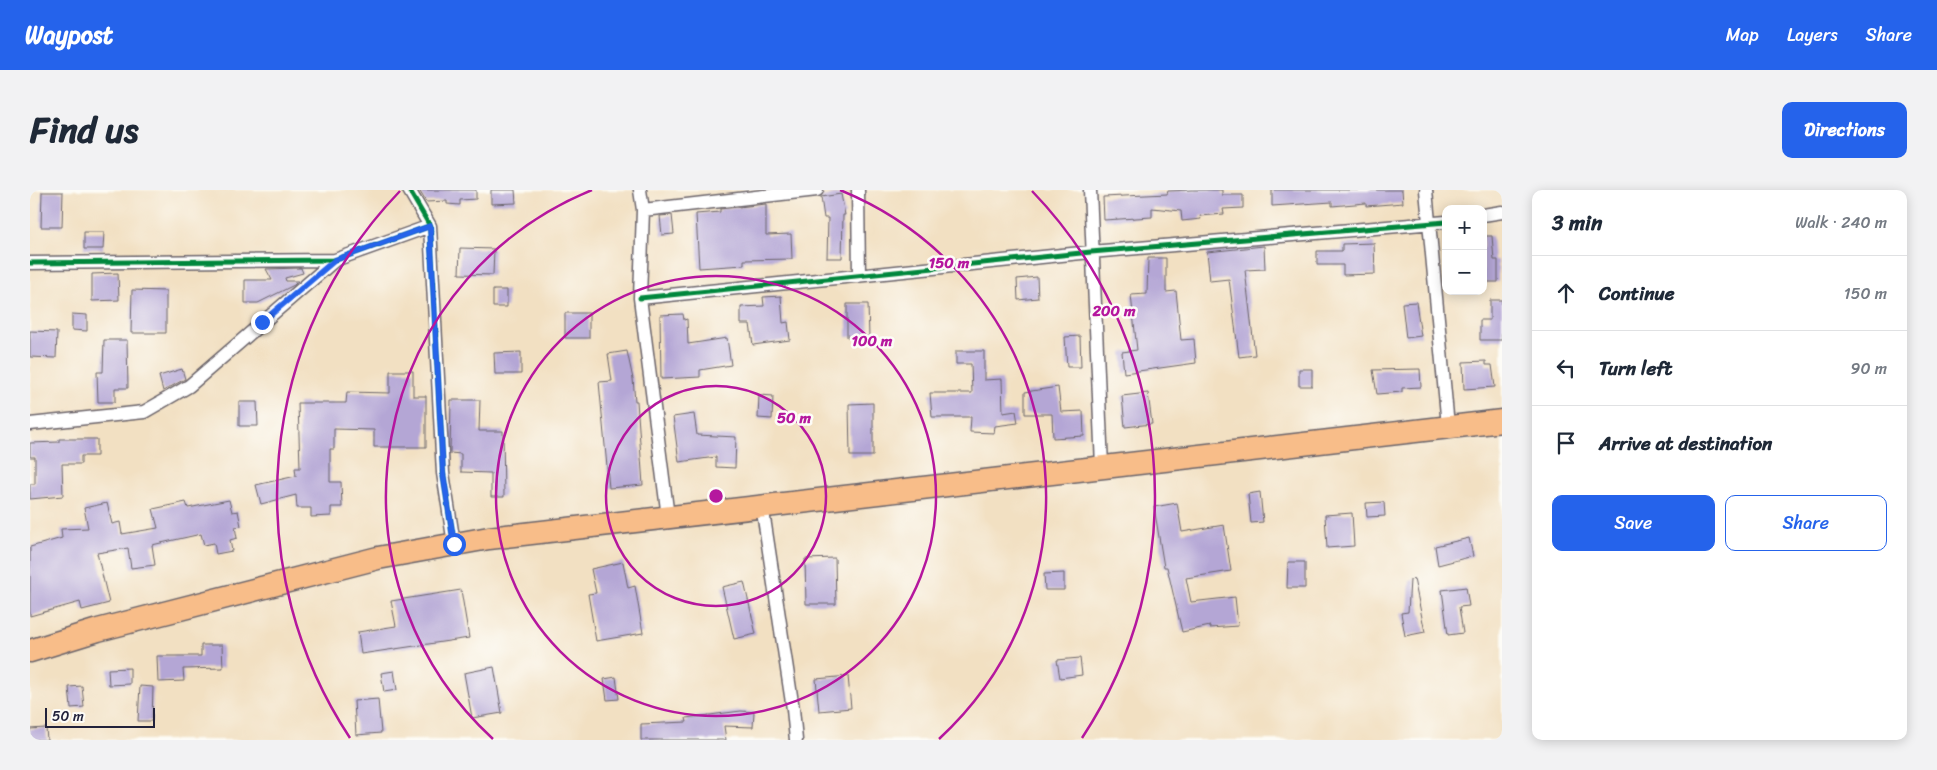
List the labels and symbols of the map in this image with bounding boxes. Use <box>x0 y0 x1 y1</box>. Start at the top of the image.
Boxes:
text: 150 m <box>929 250 970 276</box>
text: 200 m <box>1091 298 1136 324</box>
route end <box>251 311 274 334</box>
text: 100 m <box>852 328 893 354</box>
text: 50 m <box>777 405 812 431</box>
centre of rings <box>707 487 725 505</box>
route start <box>443 533 466 556</box>
scale bar <box>45 705 155 728</box>

